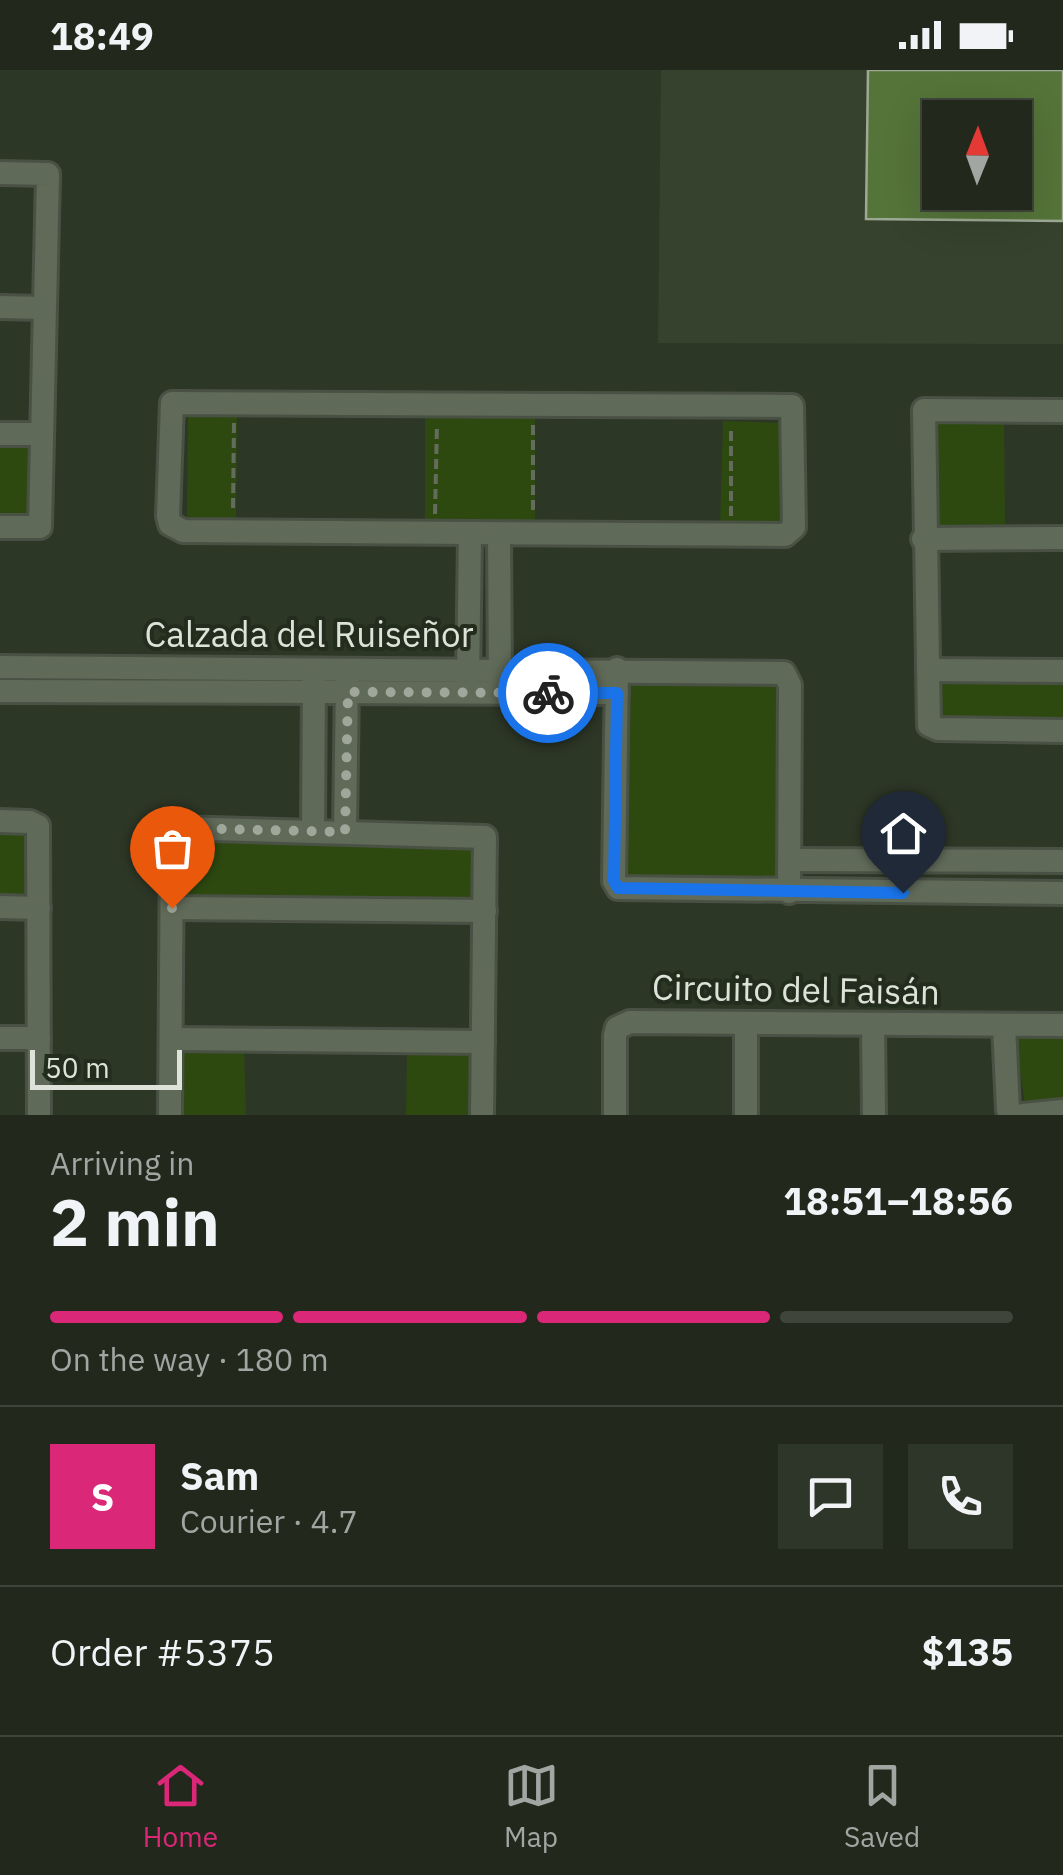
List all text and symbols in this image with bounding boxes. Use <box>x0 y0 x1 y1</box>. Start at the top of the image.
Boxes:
text: 18:49 <box>50 11 154 60</box>
north arrow <box>922 100 1032 210</box>
map controls <box>922 100 1032 210</box>
street label: Calzada del Ruiseñor <box>144 611 474 657</box>
courier <box>498 643 598 743</box>
icon: bike <box>521 666 576 721</box>
pin <box>861 791 946 894</box>
pin <box>130 806 215 909</box>
icon: home <box>876 806 931 861</box>
icon: bag <box>145 821 200 876</box>
street label: Circuito del Faisán <box>652 963 940 1015</box>
scale bar <box>30 1045 182 1090</box>
text: 50 m <box>45 1049 110 1086</box>
text: Arriving in <box>50 1142 195 1184</box>
text: 18:51–18:56 <box>783 1176 1013 1225</box>
text: 2 min <box>50 1179 220 1264</box>
text: On the way · 180 m <box>50 1338 329 1380</box>
button: chat <box>778 1444 883 1549</box>
button: phone <box>908 1444 1013 1549</box>
text: Sam <box>180 1451 259 1500</box>
text: S <box>91 1472 114 1521</box>
text: Courier · 4.7 <box>180 1500 358 1542</box>
text: Order #5375 <box>50 1627 275 1676</box>
text: $135 <box>922 1627 1013 1676</box>
tab: Home <box>143 1758 218 1855</box>
tab: Map <box>504 1758 559 1855</box>
tab: Saved <box>844 1758 920 1855</box>

